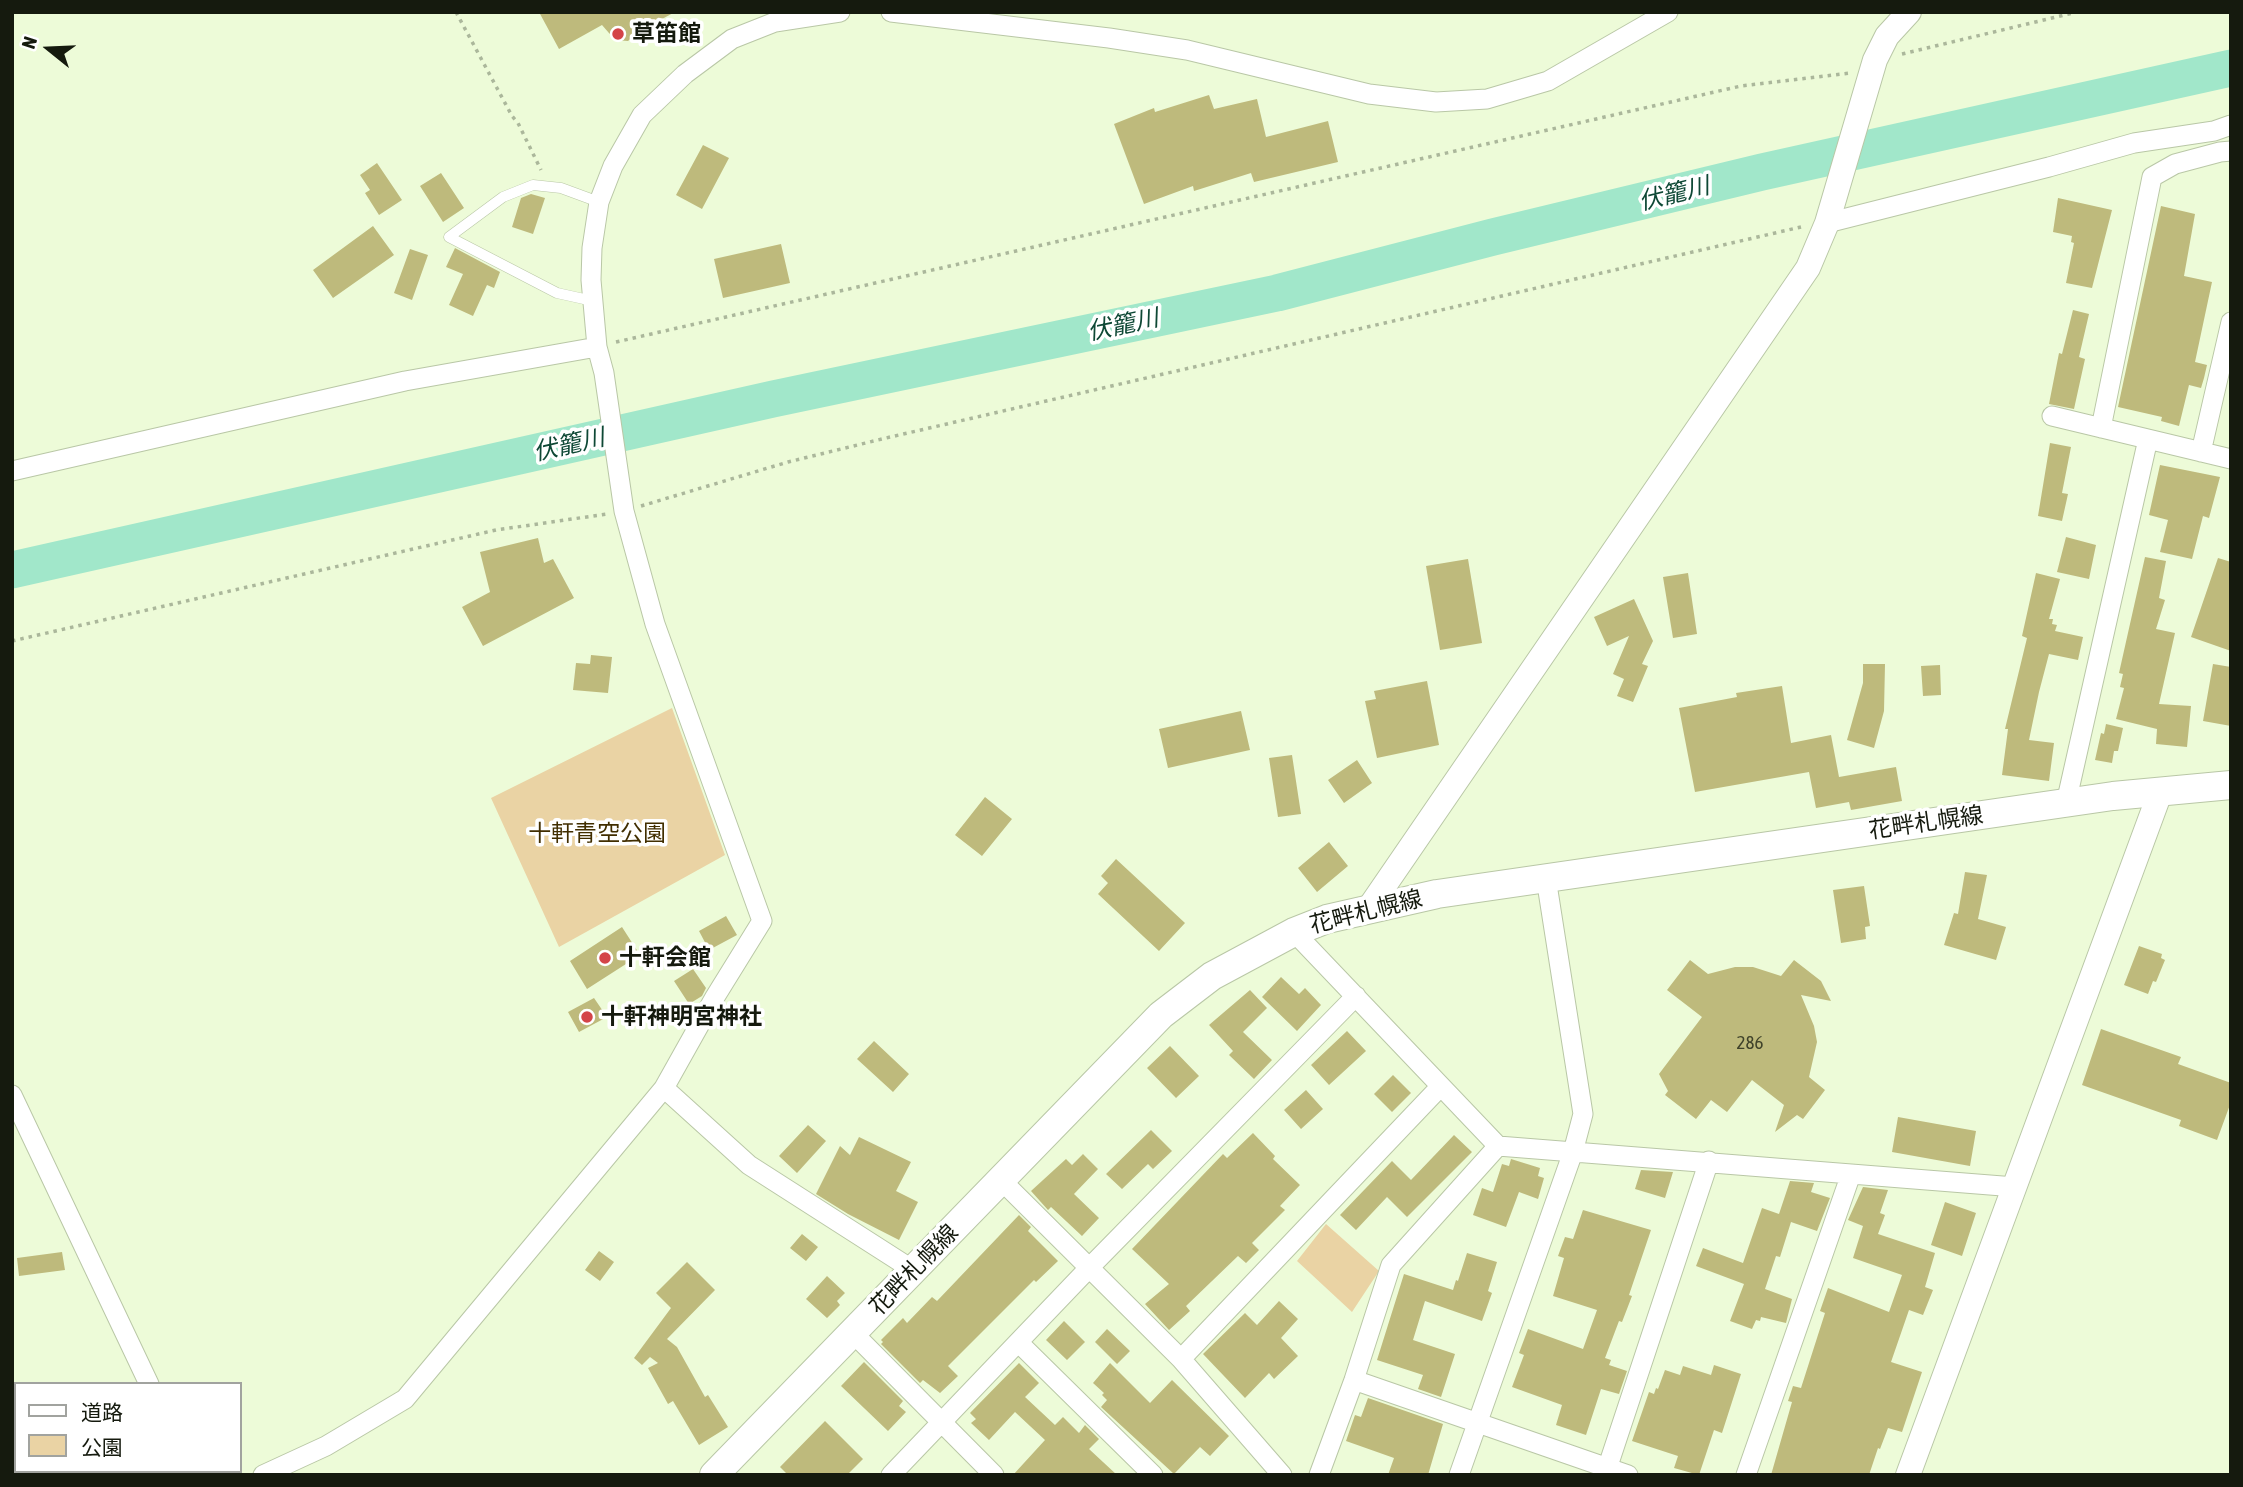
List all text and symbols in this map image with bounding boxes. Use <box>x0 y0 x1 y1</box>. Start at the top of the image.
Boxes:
north arrow <box>14 14 84 84</box>
place label: 草笛館 <box>632 20 701 48</box>
marker: 草笛館 <box>610 26 626 42</box>
text: N <box>17 34 41 51</box>
water label: 伏籠川 <box>1636 171 1712 217</box>
water label: 伏籠川 <box>1085 303 1161 347</box>
water label: 伏籠川 <box>531 423 607 467</box>
street label: 花畔札幌線 <box>1867 801 1985 845</box>
park label: 十軒青空公園 <box>528 820 666 848</box>
street label: 花畔札幌線 <box>1307 885 1425 939</box>
place label: 十軒会館 <box>619 944 711 972</box>
marker: 十軒会館 <box>597 950 613 966</box>
place label: 十軒神明宮神社 <box>601 1003 762 1031</box>
marker: 十軒神明宮神社 <box>579 1009 595 1025</box>
house number: 286 <box>1737 1032 1763 1054</box>
street label: 花畔札幌線 <box>864 1219 964 1321</box>
legend <box>14 1382 242 1473</box>
text: 道路 <box>81 1400 123 1424</box>
text: 公園 <box>81 1435 123 1459</box>

